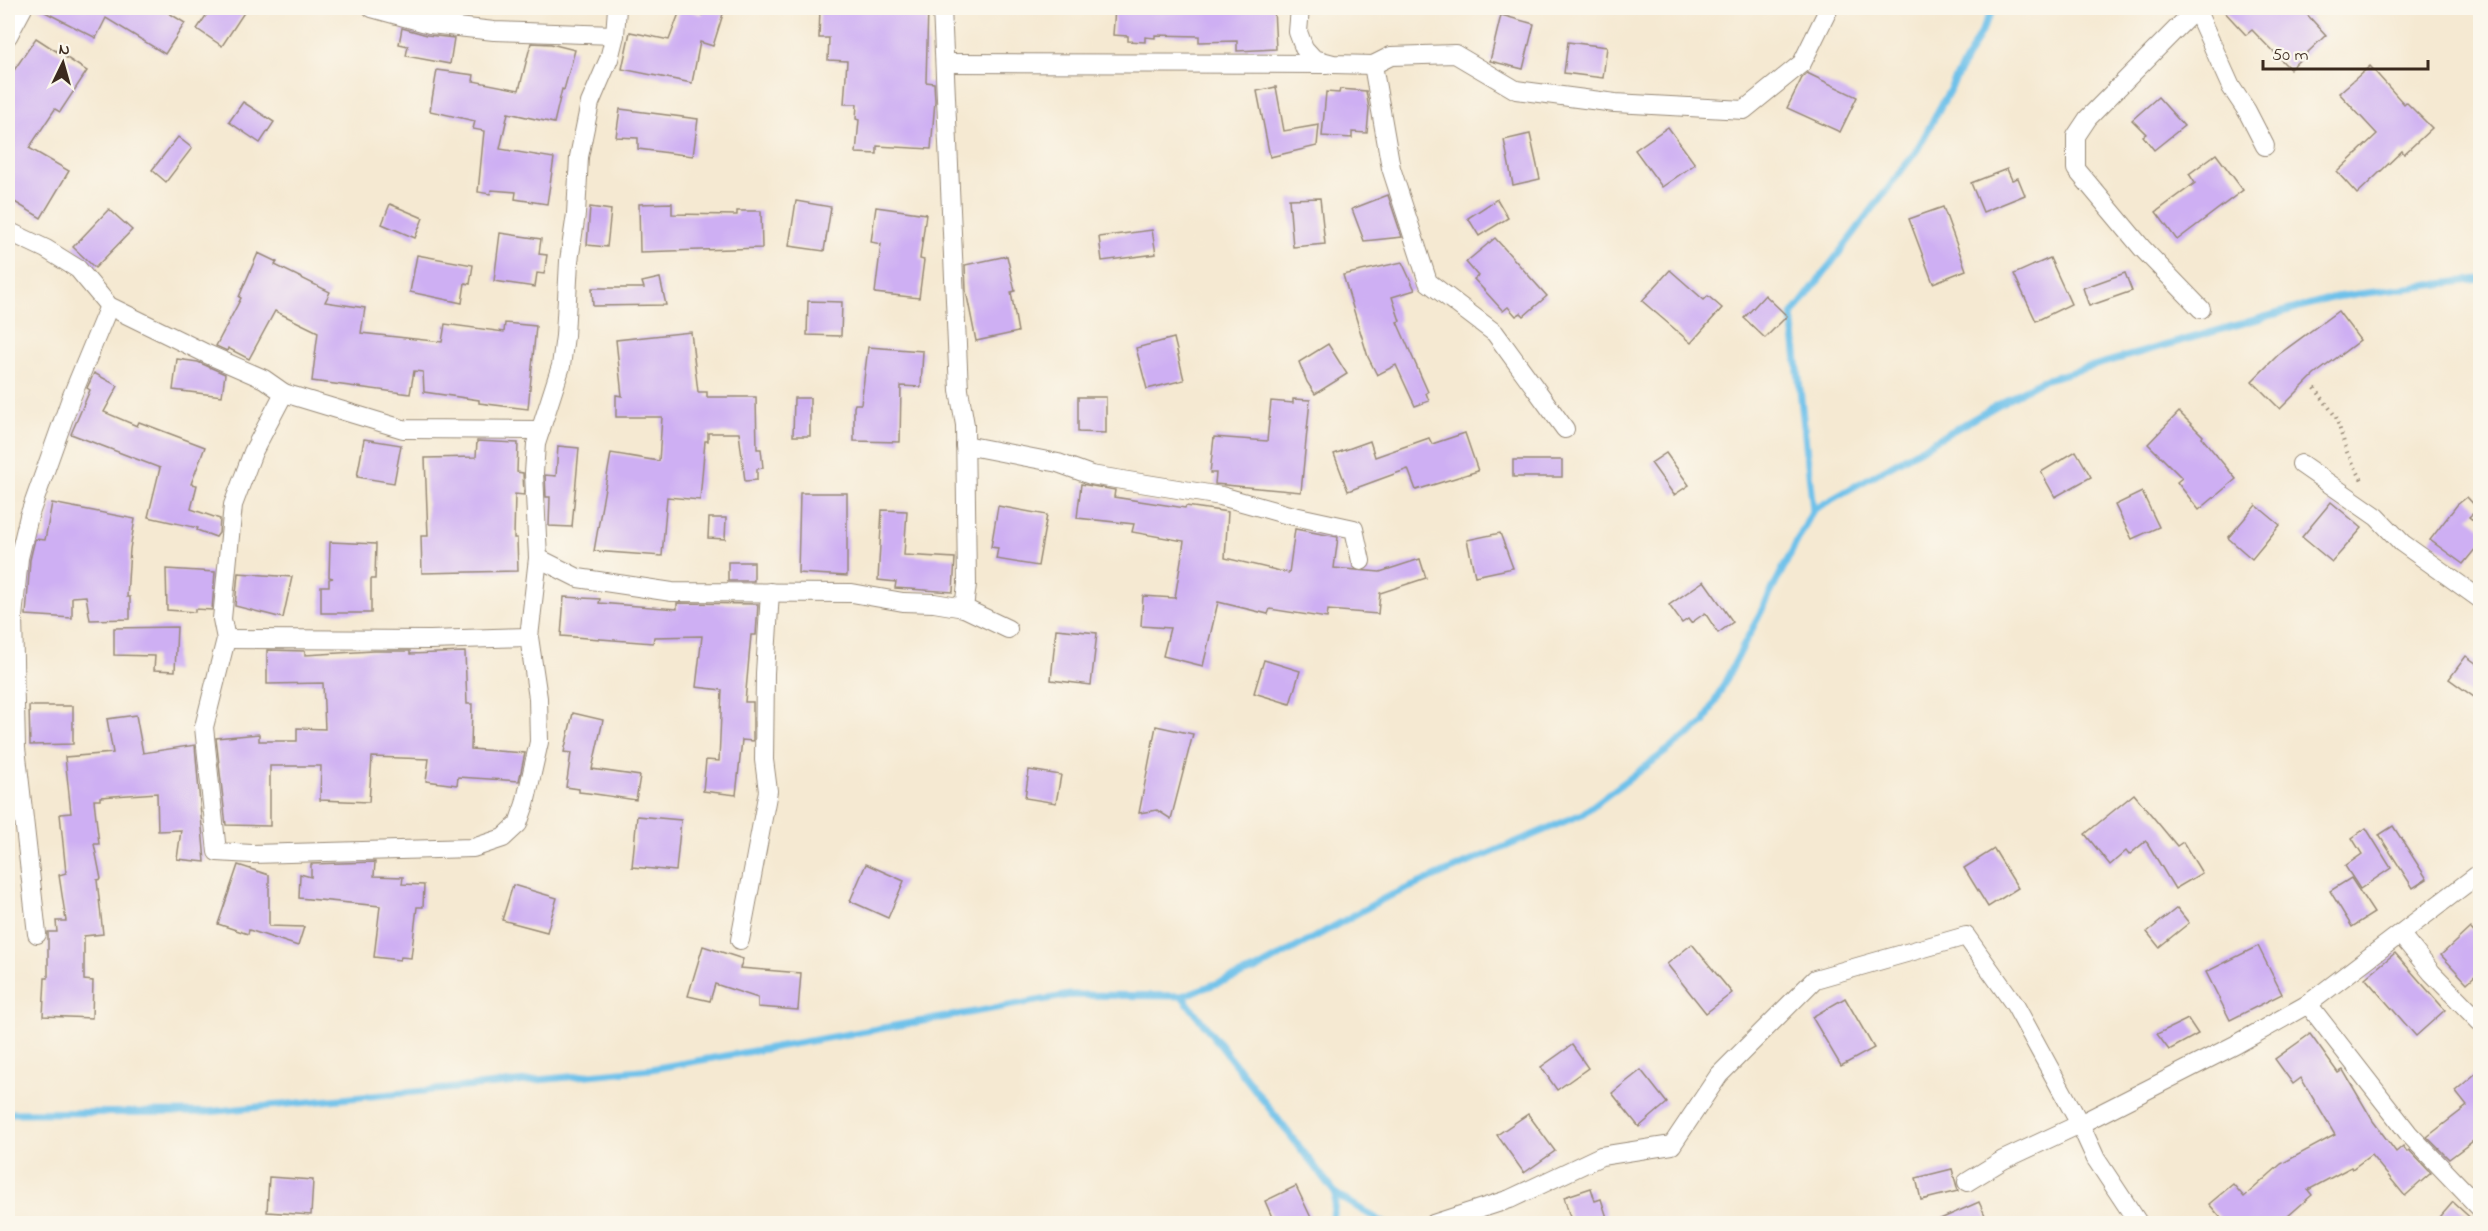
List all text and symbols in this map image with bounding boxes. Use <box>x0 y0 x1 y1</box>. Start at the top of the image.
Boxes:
north arrow <box>33 33 93 93</box>
scale bar <box>2263 33 2428 71</box>
text: N <box>58 38 71 62</box>
text: 50 m <box>2272 43 2309 69</box>

